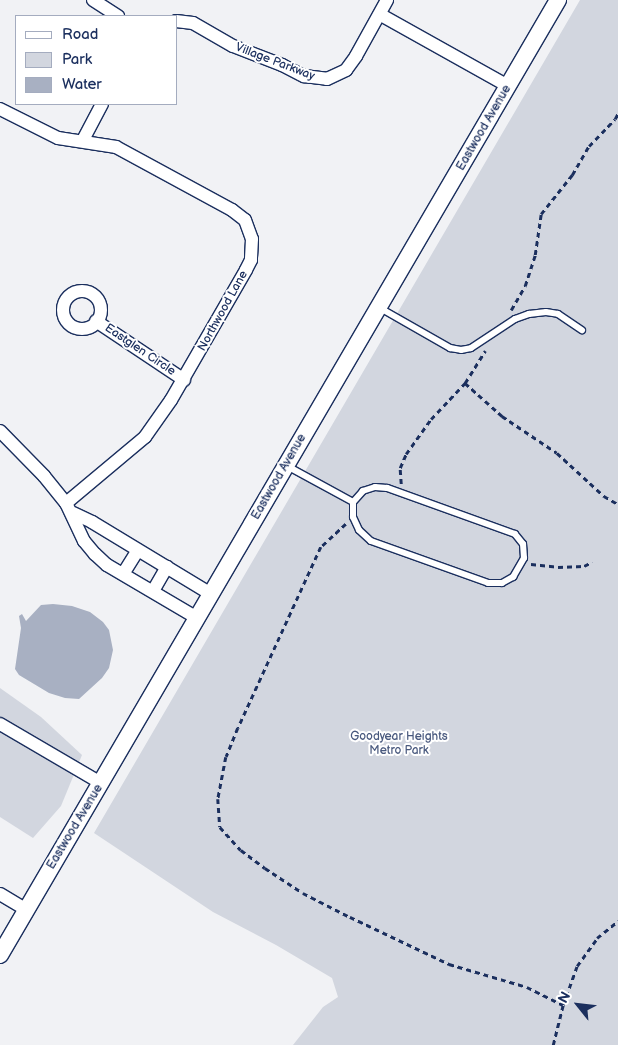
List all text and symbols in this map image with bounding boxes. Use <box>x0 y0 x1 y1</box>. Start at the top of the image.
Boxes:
legend <box>15 15 178 105</box>
text: Road <box>62 25 98 44</box>
street label: Village Parkway <box>233 40 317 84</box>
text: Park <box>62 50 92 69</box>
text: Water <box>62 75 102 94</box>
street label: Eastwood Avenue <box>454 83 514 173</box>
street label: Northwood Lane <box>195 268 251 354</box>
street label: Eastglen Circle <box>102 321 178 379</box>
street label: Eastwood Avenue <box>249 432 309 522</box>
park label: Goodyear Heights Metro Park <box>350 730 448 758</box>
street label: Eastwood Avenue <box>44 782 106 872</box>
north arrow <box>553 980 603 1030</box>
text: N <box>554 989 574 1006</box>

